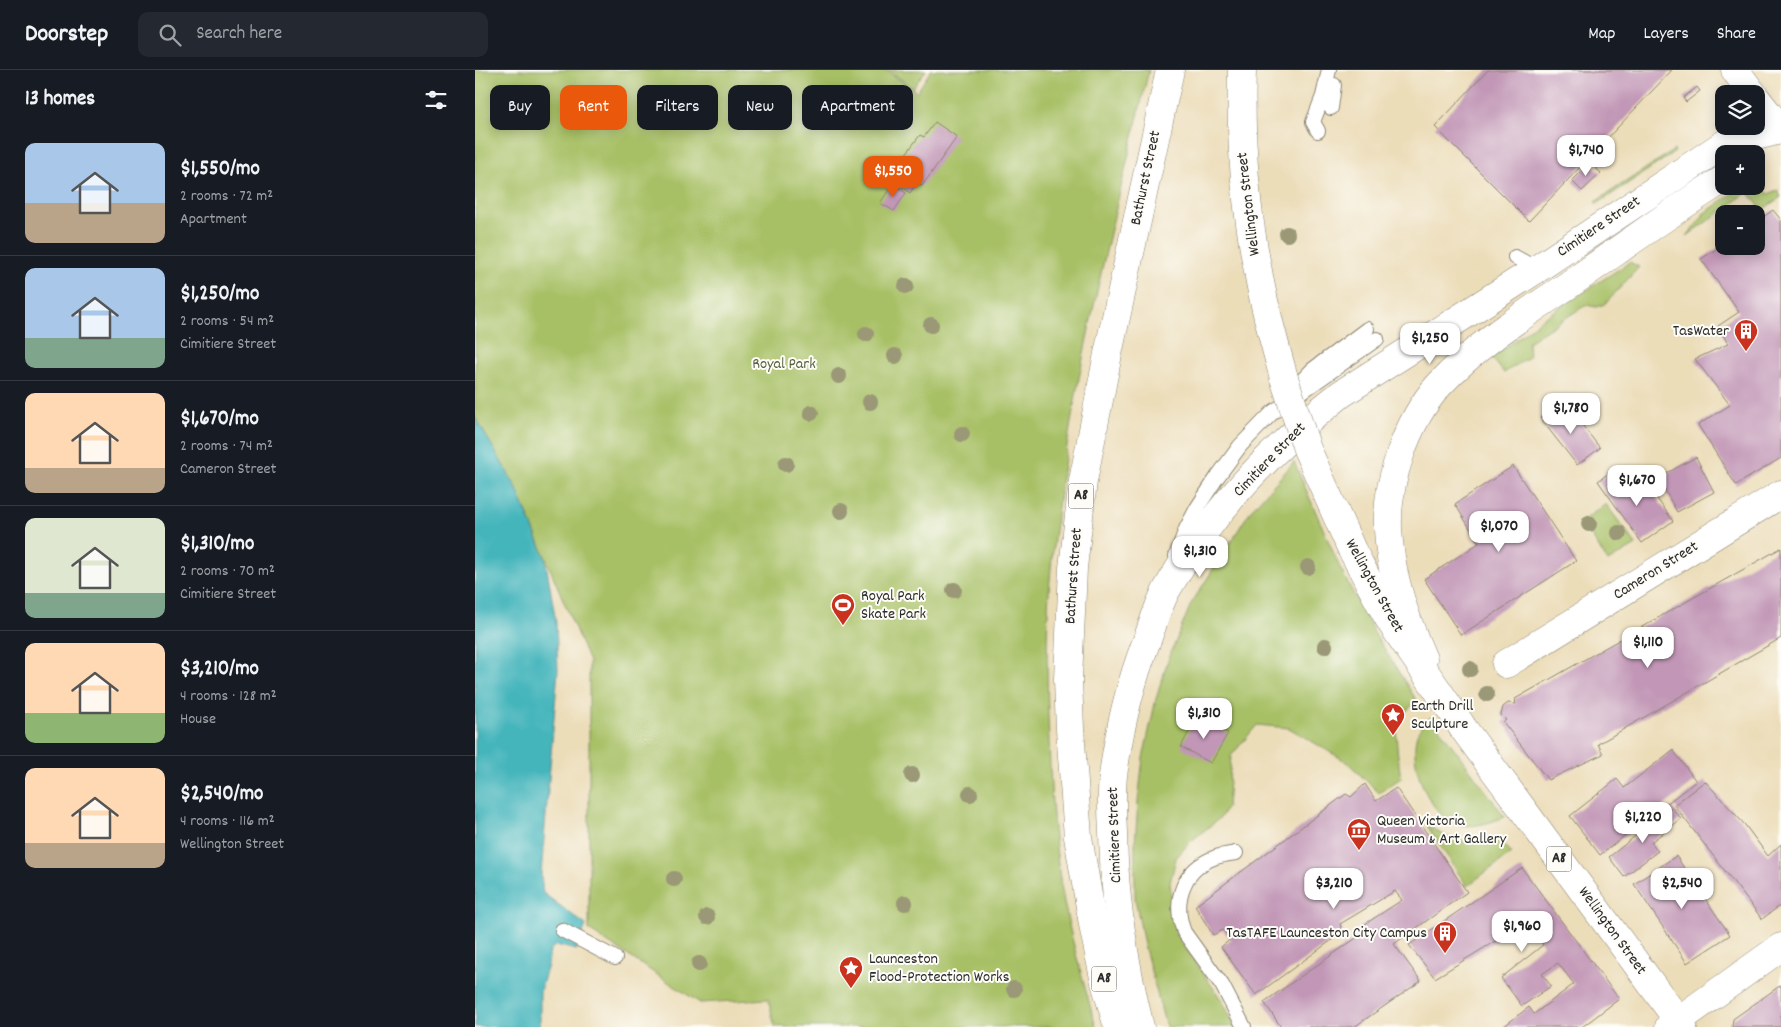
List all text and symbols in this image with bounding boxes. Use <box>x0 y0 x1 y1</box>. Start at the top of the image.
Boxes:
search box <box>138 12 488 57</box>
text: Doorstep <box>25 18 108 52</box>
icon: search <box>156 21 184 49</box>
text: Search here <box>196 21 282 48</box>
text: Map <box>1588 22 1615 47</box>
text: Layers <box>1643 22 1689 47</box>
text: Share <box>1717 22 1756 47</box>
text: 13 homes <box>25 85 95 115</box>
chip: Buy <box>490 85 550 130</box>
chip: Rent <box>560 85 627 130</box>
chip: Filters <box>637 85 718 130</box>
chip: New <box>728 85 792 130</box>
chip: Apartment <box>802 85 913 130</box>
map controls <box>1715 85 1765 255</box>
button: layers <box>1715 85 1765 135</box>
icon: filters <box>422 86 450 114</box>
street label: Bathurst Street <box>1125 128 1167 228</box>
pin: $1,740 <box>1545 134 1627 177</box>
text: $1,740 <box>1568 139 1604 162</box>
button: + <box>1715 145 1765 195</box>
street label: Wellington Street <box>1231 151 1267 257</box>
text: $1,550/mo <box>180 155 260 185</box>
pin: $1,550 <box>852 156 934 198</box>
text: $1,550 <box>874 160 912 183</box>
icon: home <box>65 163 125 223</box>
text: 2 rooms · 72 m² <box>180 185 273 208</box>
street label: Cimitiere Street <box>1553 191 1645 263</box>
button: − <box>1715 205 1765 255</box>
text: Apartment <box>180 208 247 231</box>
text: $1,250/mo <box>180 280 259 310</box>
icon: home <box>65 288 125 348</box>
text: 2 rooms · 54 m² <box>180 310 274 333</box>
building icon: TasWater <box>1733 318 1759 352</box>
place label: TasWater <box>1673 320 1729 343</box>
pin: $1,250 <box>1389 322 1471 365</box>
text: $1,250 <box>1411 327 1449 350</box>
text: Cimitiere Street <box>180 333 276 356</box>
park label: Royal Park <box>752 353 816 376</box>
pin: $1,780 <box>1530 392 1612 435</box>
text: $1,780 <box>1553 397 1589 420</box>
text: $1,670/mo <box>180 405 259 435</box>
icon: home <box>65 413 125 473</box>
street label: Cimitiere Street <box>1228 417 1312 503</box>
text: 2 rooms · 74 m² <box>180 435 273 458</box>
text: Cameron Street <box>180 458 276 481</box>
pin: $1,670 <box>1596 464 1678 507</box>
text: $1,670 <box>1618 469 1656 492</box>
road number: A8 <box>1069 484 1093 508</box>
pin: $1,070 <box>1458 510 1540 553</box>
text: $1,070 <box>1480 515 1518 538</box>
street label: Bathurst Street <box>1059 527 1089 625</box>
text: $1,310/mo <box>180 530 254 560</box>
street label: Wellington Street <box>1339 535 1409 637</box>
pin: $1,310 <box>1159 536 1241 578</box>
street label: Cameron Street <box>1609 536 1703 606</box>
icon: home <box>65 538 125 598</box>
text: $1,310 <box>1183 540 1217 563</box>
text: 2 rooms · 70 m² <box>180 560 275 583</box>
text: Cimitiere Street <box>180 583 276 606</box>
place label: Royal Park Skate Park <box>861 585 926 626</box>
sports icon: Royal Park Skate Park <box>830 592 856 626</box>
pin: $1,110 <box>1607 626 1689 669</box>
text: $1,110 <box>1633 631 1663 654</box>
text: $3,210/mo <box>180 655 259 685</box>
icon: home <box>65 663 125 723</box>
text: 4 rooms · 128 m² <box>180 685 277 708</box>
place label: Earth Drill Sculpture <box>1411 695 1474 736</box>
pin: $1,310 <box>1163 698 1245 740</box>
text: $1,310 <box>1187 702 1221 725</box>
place icon: Earth Drill Sculpture <box>1380 702 1406 736</box>
text: House <box>180 708 216 731</box>
text: $2,540/mo <box>180 780 263 810</box>
street label: Cimitiere Street <box>1102 786 1128 883</box>
icon: home <box>65 788 125 848</box>
pin: $1,220 <box>1602 802 1684 844</box>
text: $1,220 <box>1624 806 1662 829</box>
text: 4 rooms · 116 m² <box>180 810 275 833</box>
place label: Queen Victoria Museum & Art Gallery <box>1377 810 1507 851</box>
museum icon: Queen Victoria Museum & Art Gallery <box>1346 817 1372 851</box>
text: Wellington Street <box>180 833 284 856</box>
road number: A8 <box>1547 846 1571 872</box>
pin: $3,210 <box>1293 868 1375 910</box>
pin: $2,540 <box>1641 868 1723 910</box>
text: $3,210 <box>1315 872 1353 895</box>
text: $2,540 <box>1662 872 1702 895</box>
street label: Wellington Street <box>1572 882 1652 980</box>
pin: $1,960 <box>1481 910 1563 953</box>
text: $1,960 <box>1503 915 1541 938</box>
building icon: TasTAFE Launceston City Campus <box>1432 920 1458 954</box>
place label: TasTAFE Launceston City Campus <box>1226 922 1427 945</box>
place label: Launceston Flood-Protection Works <box>869 948 1010 989</box>
place icon: Launceston Flood-Protection Works <box>838 955 864 989</box>
road number: A8 <box>1091 966 1117 992</box>

